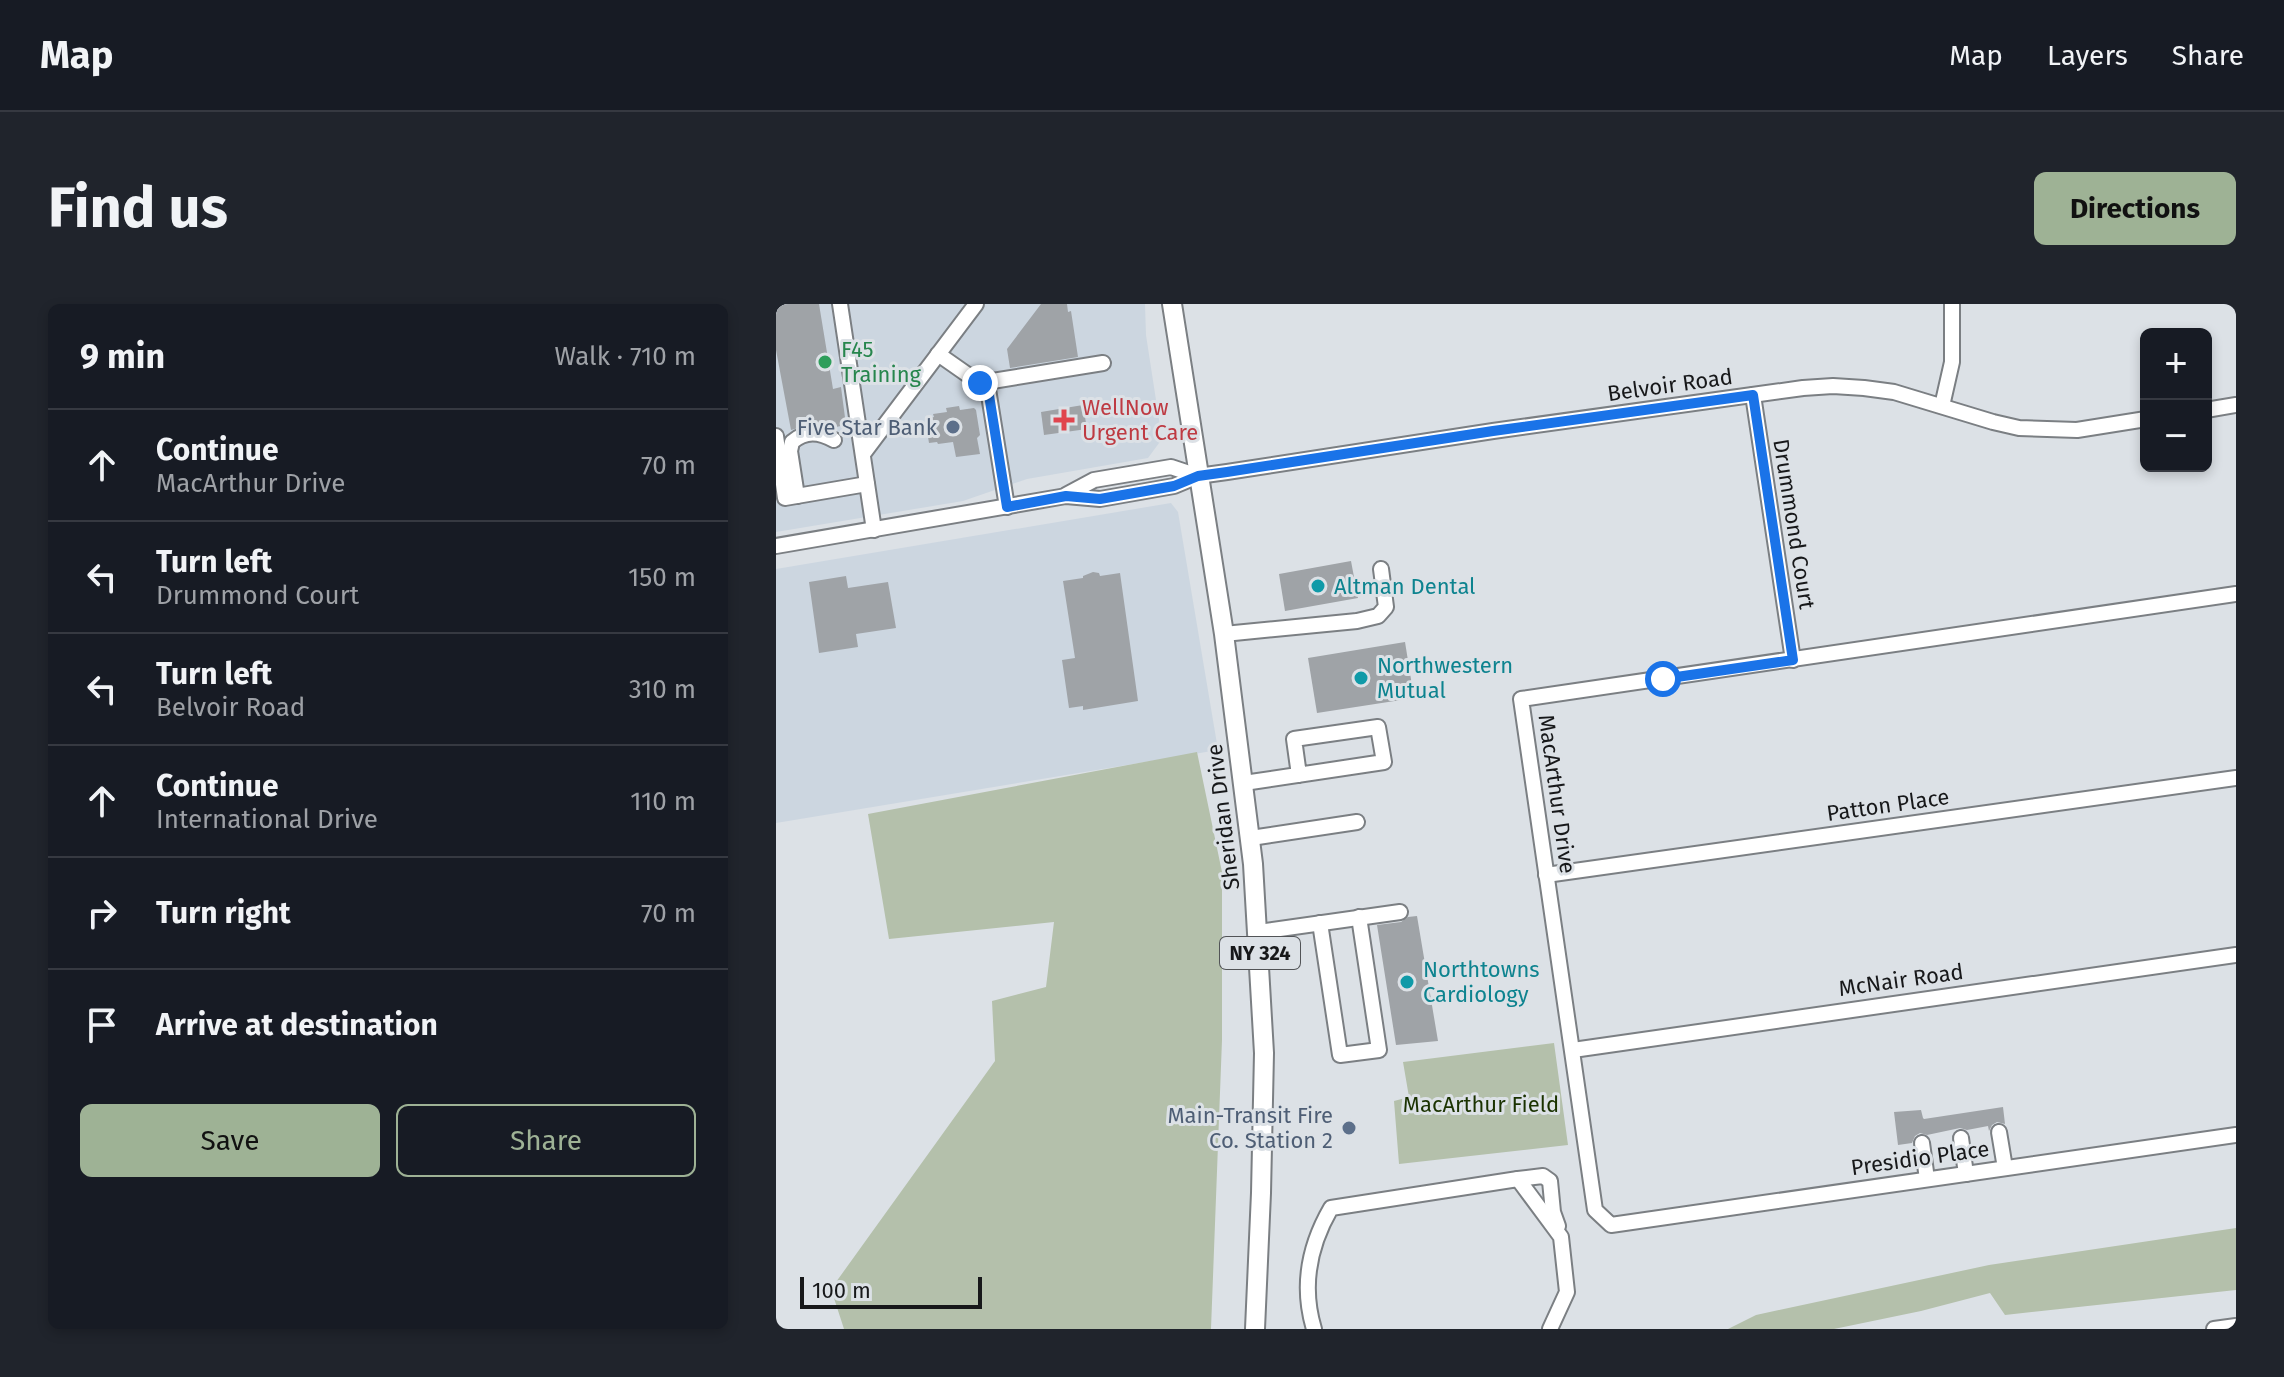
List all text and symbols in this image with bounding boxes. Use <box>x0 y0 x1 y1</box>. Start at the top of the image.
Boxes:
text: Map <box>40 32 113 78</box>
text: Map <box>1949 39 2003 72</box>
text: Layers <box>2047 39 2128 72</box>
text: Share <box>2172 39 2244 72</box>
button: Directions <box>2034 172 2236 245</box>
text: Find us <box>48 175 228 242</box>
map controls <box>2140 328 2212 472</box>
button: + <box>2140 328 2212 400</box>
text: 9 min <box>80 336 165 377</box>
place label: F45 Training <box>841 336 922 388</box>
text: Walk · 710 m <box>554 341 696 372</box>
marker: F45 Training <box>816 353 834 371</box>
street label: Belvoir Road <box>1606 363 1734 407</box>
route end <box>962 365 998 401</box>
place label: WellNow Urgent Care <box>1082 394 1198 446</box>
button: − <box>2140 400 2212 472</box>
marker: WellNow Urgent Care <box>1053 409 1075 431</box>
place label: Five Star Bank <box>797 414 938 441</box>
marker: Five Star Bank <box>944 418 962 436</box>
text: Continue <box>156 432 279 468</box>
street label: Drummond Court <box>1767 437 1821 611</box>
icon: ahead <box>80 443 124 487</box>
text: 70 m <box>641 450 696 481</box>
text: MacArthur Drive <box>156 468 345 499</box>
text: Turn left <box>156 544 272 580</box>
icon: left <box>80 555 124 599</box>
text: 150 m <box>628 562 696 593</box>
place label: Altman Dental <box>1334 573 1476 600</box>
marker: Altman Dental <box>1309 577 1327 595</box>
text: Drummond Court <box>156 580 359 611</box>
place label: Northwestern Mutual <box>1377 652 1513 704</box>
text: Turn left <box>156 656 272 692</box>
route start <box>1645 661 1681 697</box>
icon: left <box>80 667 124 711</box>
marker: Northwestern Mutual <box>1352 669 1370 687</box>
text: 310 m <box>629 674 696 705</box>
text: Belvoir Road <box>156 692 305 723</box>
street label: MacArthur Drive <box>1532 713 1582 875</box>
street label: Sheridan Drive <box>1201 742 1245 892</box>
text: Continue <box>156 768 279 804</box>
icon: ahead <box>80 779 124 823</box>
street label: Patton Place <box>1825 783 1951 827</box>
text: 110 m <box>630 786 696 817</box>
text: International Drive <box>156 804 378 835</box>
icon: right <box>80 891 124 935</box>
text: Turn right <box>156 895 291 931</box>
text: 70 m <box>641 898 696 929</box>
road number: NY 324 <box>1220 937 1300 969</box>
place label: Northtowns Cardiology <box>1423 956 1540 1008</box>
street label: McNair Road <box>1837 958 1965 1002</box>
marker: Northtowns Cardiology <box>1398 973 1416 991</box>
icon: arrive <box>80 1003 124 1047</box>
text: Arrive at destination <box>156 1007 438 1043</box>
park label: MacArthur Field <box>1403 1091 1559 1118</box>
place label: Main-Transit Fire Co. Station 2 <box>1167 1102 1333 1154</box>
button: Save <box>80 1104 380 1177</box>
button: Share <box>396 1104 696 1177</box>
marker: Main-Transit Fire Co. Station 2 <box>1340 1119 1358 1137</box>
street label: Presidio Place <box>1849 1135 1991 1181</box>
scale bar <box>800 1273 982 1309</box>
text: 100 m <box>812 1277 871 1304</box>

